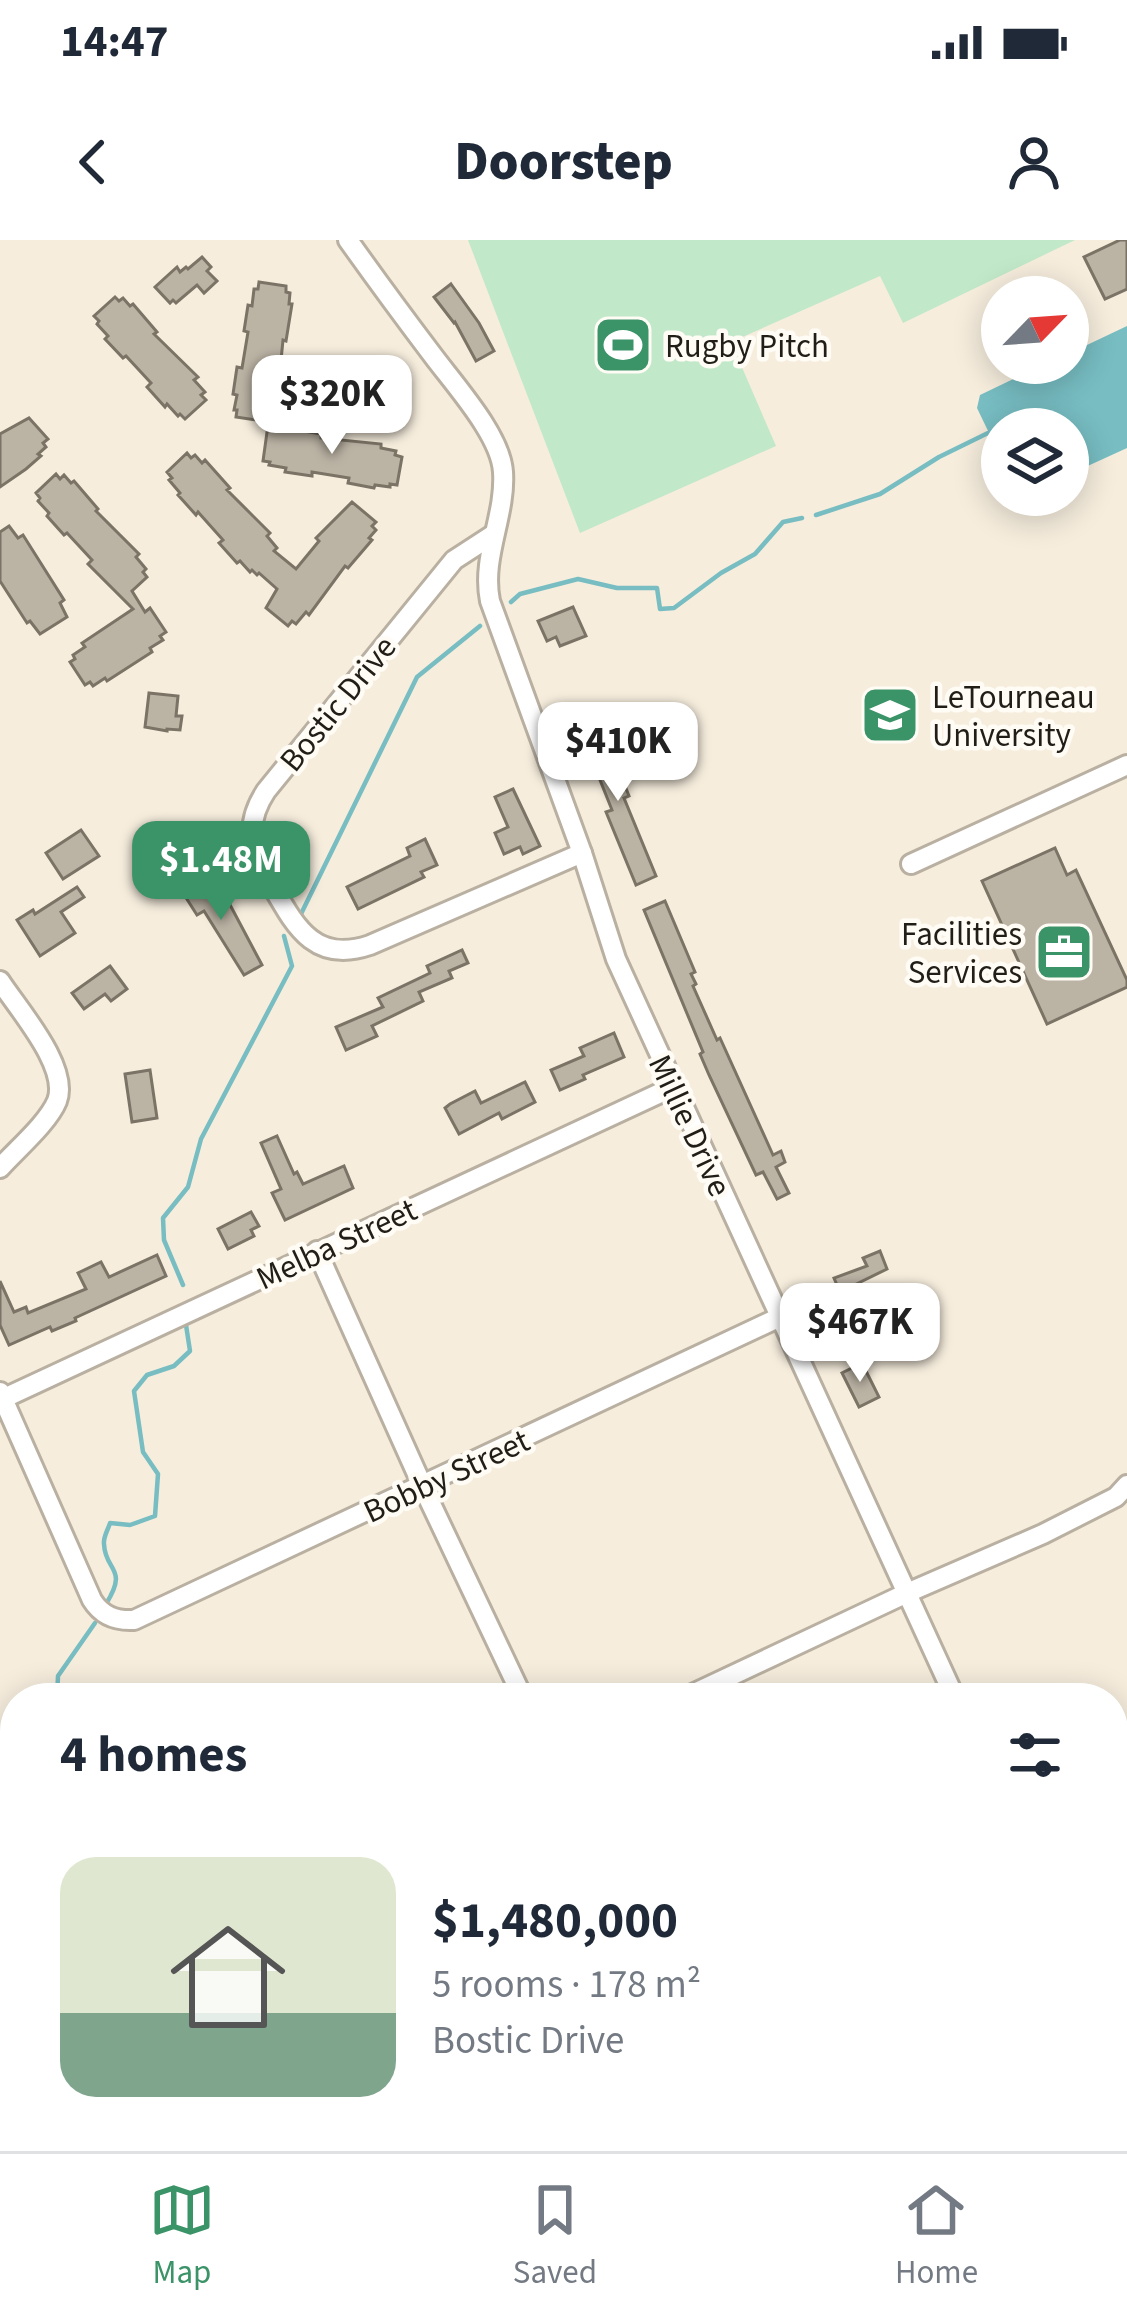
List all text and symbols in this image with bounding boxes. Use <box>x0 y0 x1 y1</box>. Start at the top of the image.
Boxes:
text: 14:47 <box>60 10 169 74</box>
text: Doorstep <box>454 124 673 201</box>
icon: back <box>60 129 126 195</box>
icon: person <box>1001 129 1067 195</box>
north arrow <box>981 276 1089 384</box>
map controls <box>981 276 1089 516</box>
sports icon: Rugby Pitch <box>592 314 654 376</box>
place label: Rugby Pitch <box>665 323 829 370</box>
pin: $320K <box>248 355 416 457</box>
text: $320K <box>279 366 385 422</box>
button: layers <box>981 408 1089 516</box>
street label: Bostic Drive <box>269 626 408 782</box>
place label: LeTourneau University <box>932 674 1095 759</box>
school or university icon: LeTourneau University <box>859 684 921 746</box>
pin: $410K <box>534 702 702 804</box>
text: $410K <box>565 713 671 769</box>
pin: $1.48M <box>123 821 319 923</box>
text: $1.48M <box>159 832 283 888</box>
place label: Facilities Services <box>901 911 1022 996</box>
office icon: Facilities Services <box>1033 921 1095 983</box>
street label: Millie Drive <box>636 1047 743 1204</box>
street label: Melba Street <box>249 1187 425 1302</box>
pin: $467K <box>776 1283 944 1385</box>
text: $467K <box>807 1294 913 1350</box>
street label: Bobby Street <box>356 1417 537 1535</box>
text: 4 homes <box>60 1719 247 1791</box>
icon: filters <box>1002 1722 1068 1788</box>
text: $1,480,000 <box>432 1885 678 1957</box>
icon: home <box>156 1905 300 2049</box>
text: 5 rooms · 178 m² <box>432 1957 701 2013</box>
text: Bostic Drive <box>432 2013 624 2069</box>
tab: Map <box>149 2177 215 2296</box>
tab: Saved <box>513 2177 597 2296</box>
tab: Home <box>895 2177 978 2296</box>

